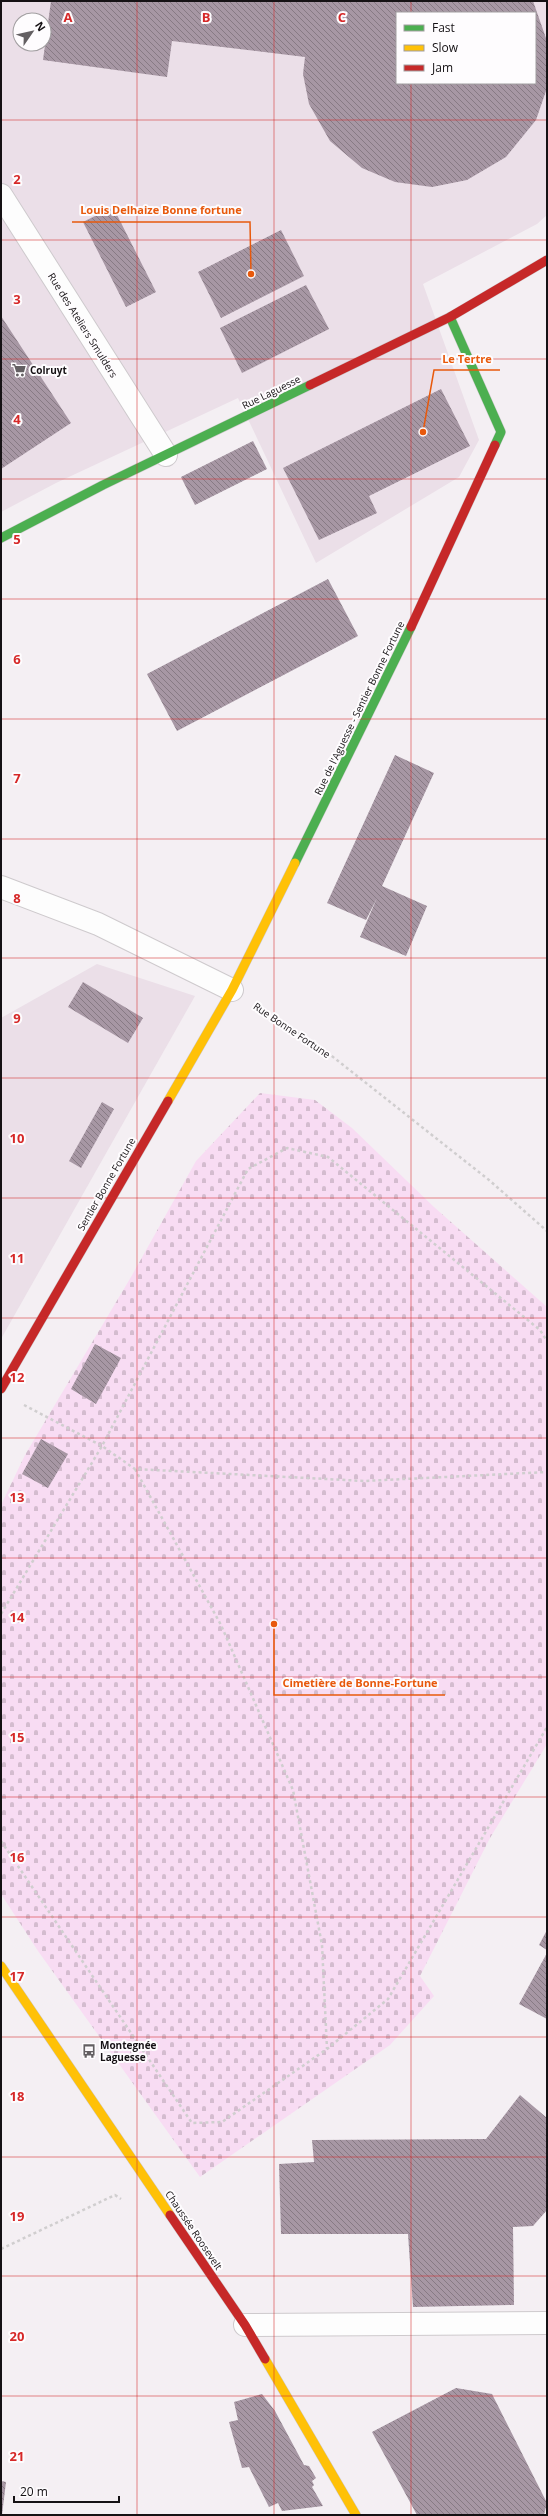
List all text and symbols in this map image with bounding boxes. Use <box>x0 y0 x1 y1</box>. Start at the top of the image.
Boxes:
text: A <box>64 8 73 26</box>
text: B <box>202 8 211 26</box>
text: C <box>338 8 346 26</box>
north arrow <box>12 12 52 52</box>
legend <box>396 12 536 84</box>
text: N <box>32 18 49 34</box>
text: Fast <box>432 19 455 36</box>
text: Slow <box>432 39 459 56</box>
text: Jam <box>431 59 453 76</box>
text: 2 <box>13 170 21 188</box>
callout: Louis Delhaize Bonne fortune <box>72 199 250 222</box>
text: Louis Delhaize Bonne fortune <box>80 202 242 217</box>
street label: Rue des Ateliers Smulders <box>45 270 121 380</box>
text: 3 <box>13 290 21 308</box>
callout: Le Tertre <box>434 347 500 370</box>
text: Le Tertre <box>442 351 492 366</box>
supermarket icon: Colruyt <box>11 362 27 378</box>
place label: Colruyt <box>30 363 67 377</box>
street label: Rue Laguesse <box>239 372 303 412</box>
text: 4 <box>13 410 21 428</box>
text: 5 <box>13 530 21 548</box>
street label: Rue de l'Aguesse - Sentier Bonne Fortune <box>311 618 408 797</box>
text: 6 <box>13 650 21 668</box>
text: 7 <box>13 769 21 787</box>
text: 8 <box>13 889 21 907</box>
street label: Rue Bonne Fortune <box>251 999 334 1061</box>
text: 9 <box>13 1009 21 1027</box>
text: 10 <box>10 1129 24 1147</box>
street label: Sentier Bonne Fortune <box>74 1135 139 1233</box>
text: 11 <box>10 1249 24 1267</box>
text: 12 <box>10 1368 25 1386</box>
text: 13 <box>10 1488 24 1506</box>
text: 14 <box>10 1608 25 1626</box>
callout: Cimetière de Bonne-Fortune <box>274 1672 445 1695</box>
text: Cimetière de Bonne-Fortune <box>282 1675 438 1690</box>
text: 15 <box>10 1728 24 1746</box>
text: 16 <box>10 1848 25 1866</box>
text: 17 <box>10 1967 25 1985</box>
place label: Montegnée Laguesse <box>100 2038 157 2064</box>
bus stop icon: Montegnée Laguesse <box>81 2043 97 2059</box>
text: 18 <box>10 2087 24 2105</box>
street label: Chaussée Roosevelt <box>162 2188 226 2273</box>
text: 19 <box>10 2207 24 2225</box>
text: 20 <box>10 2327 24 2345</box>
text: 21 <box>10 2447 24 2465</box>
scale bar <box>14 2478 119 2504</box>
text: 20 m <box>20 2483 48 2500</box>

